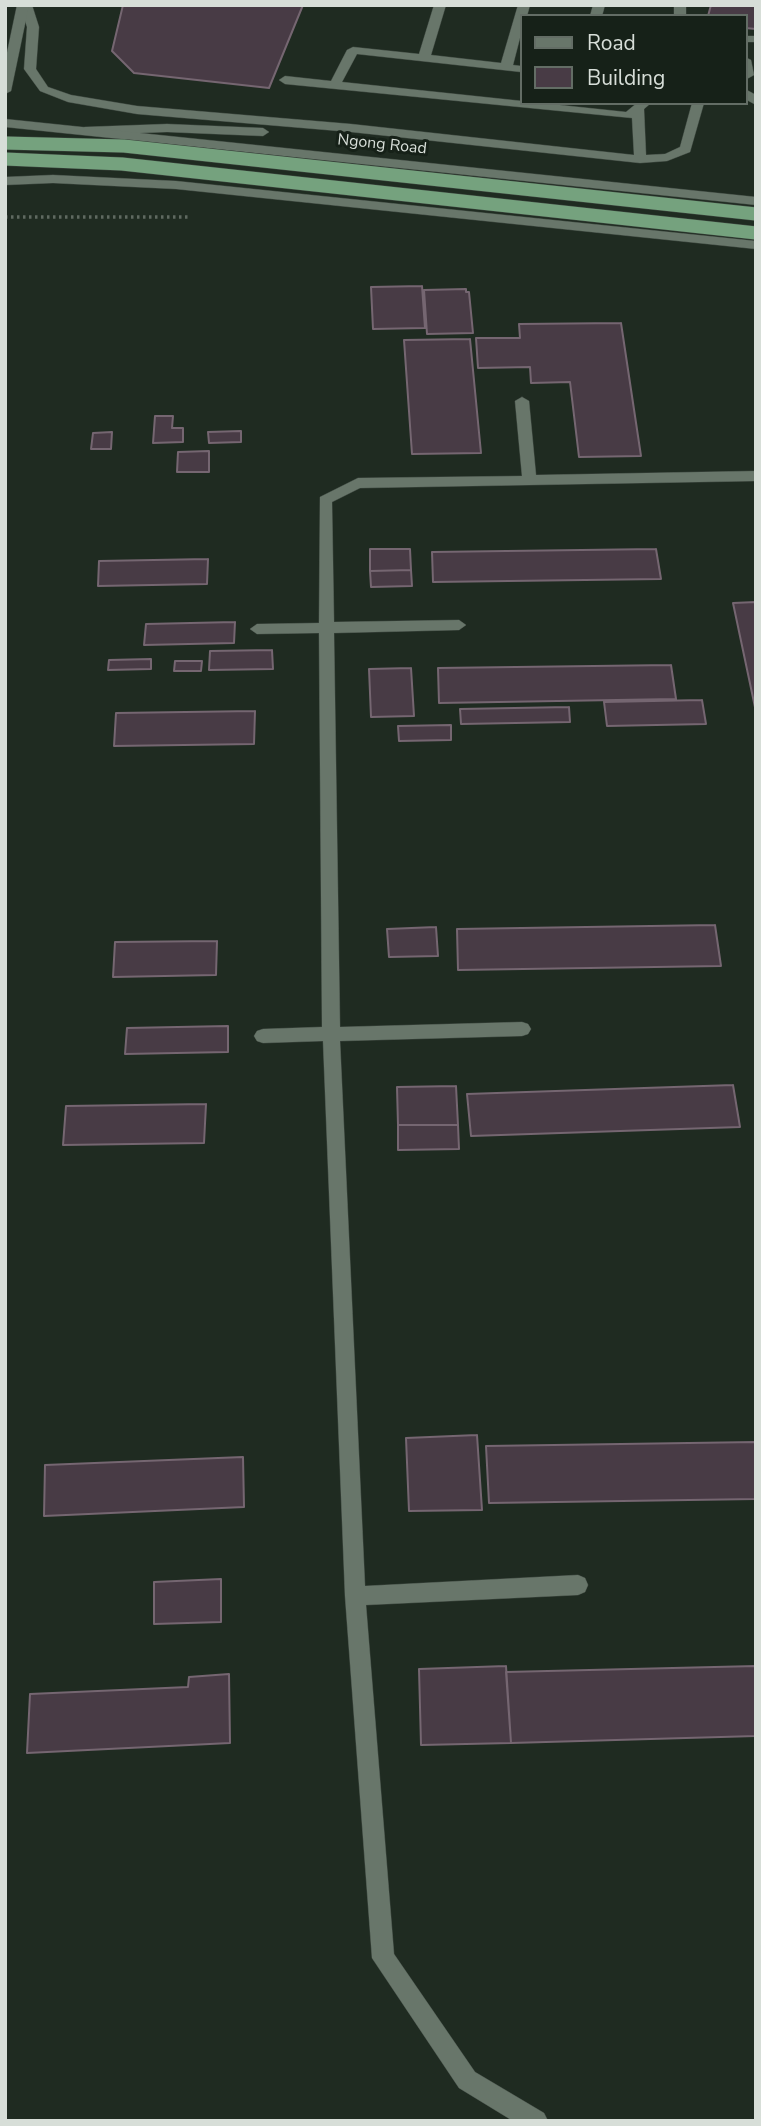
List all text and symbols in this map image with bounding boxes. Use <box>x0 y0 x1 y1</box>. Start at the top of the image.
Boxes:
legend <box>520 14 747 105</box>
text: Road <box>587 29 636 57</box>
text: Building <box>587 64 665 92</box>
street label: Ngong Road <box>336 131 428 159</box>

